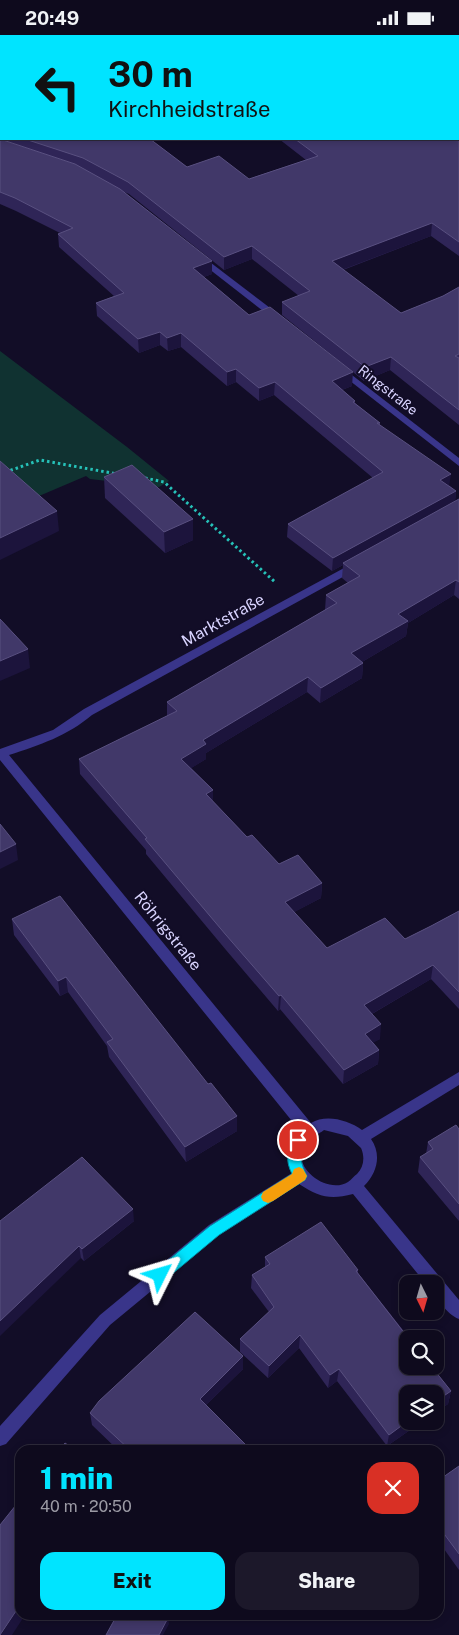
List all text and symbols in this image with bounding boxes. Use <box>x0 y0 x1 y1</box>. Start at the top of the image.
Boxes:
text: 20:49 <box>25 7 79 29</box>
text: 30 m <box>108 54 193 95</box>
icon: left <box>25 55 90 120</box>
text: Kirchheidstraße <box>108 96 270 122</box>
street label: Ringstraße <box>355 362 421 418</box>
street label: Marktstraße <box>178 589 268 651</box>
street label: Röhrigstraße <box>130 888 206 974</box>
pin <box>277 1119 319 1161</box>
icon: arrive <box>284 1126 312 1154</box>
position arrow <box>133 1248 185 1300</box>
north arrow <box>399 1275 444 1320</box>
map controls <box>399 1275 444 1430</box>
button: search <box>399 1330 444 1375</box>
button: layers <box>399 1385 444 1430</box>
text: 1 min <box>40 1460 113 1496</box>
button: close <box>367 1462 419 1514</box>
text: 40 m · 20:50 <box>40 1497 132 1516</box>
button: Exit <box>40 1552 225 1610</box>
button: Share <box>235 1552 419 1610</box>

